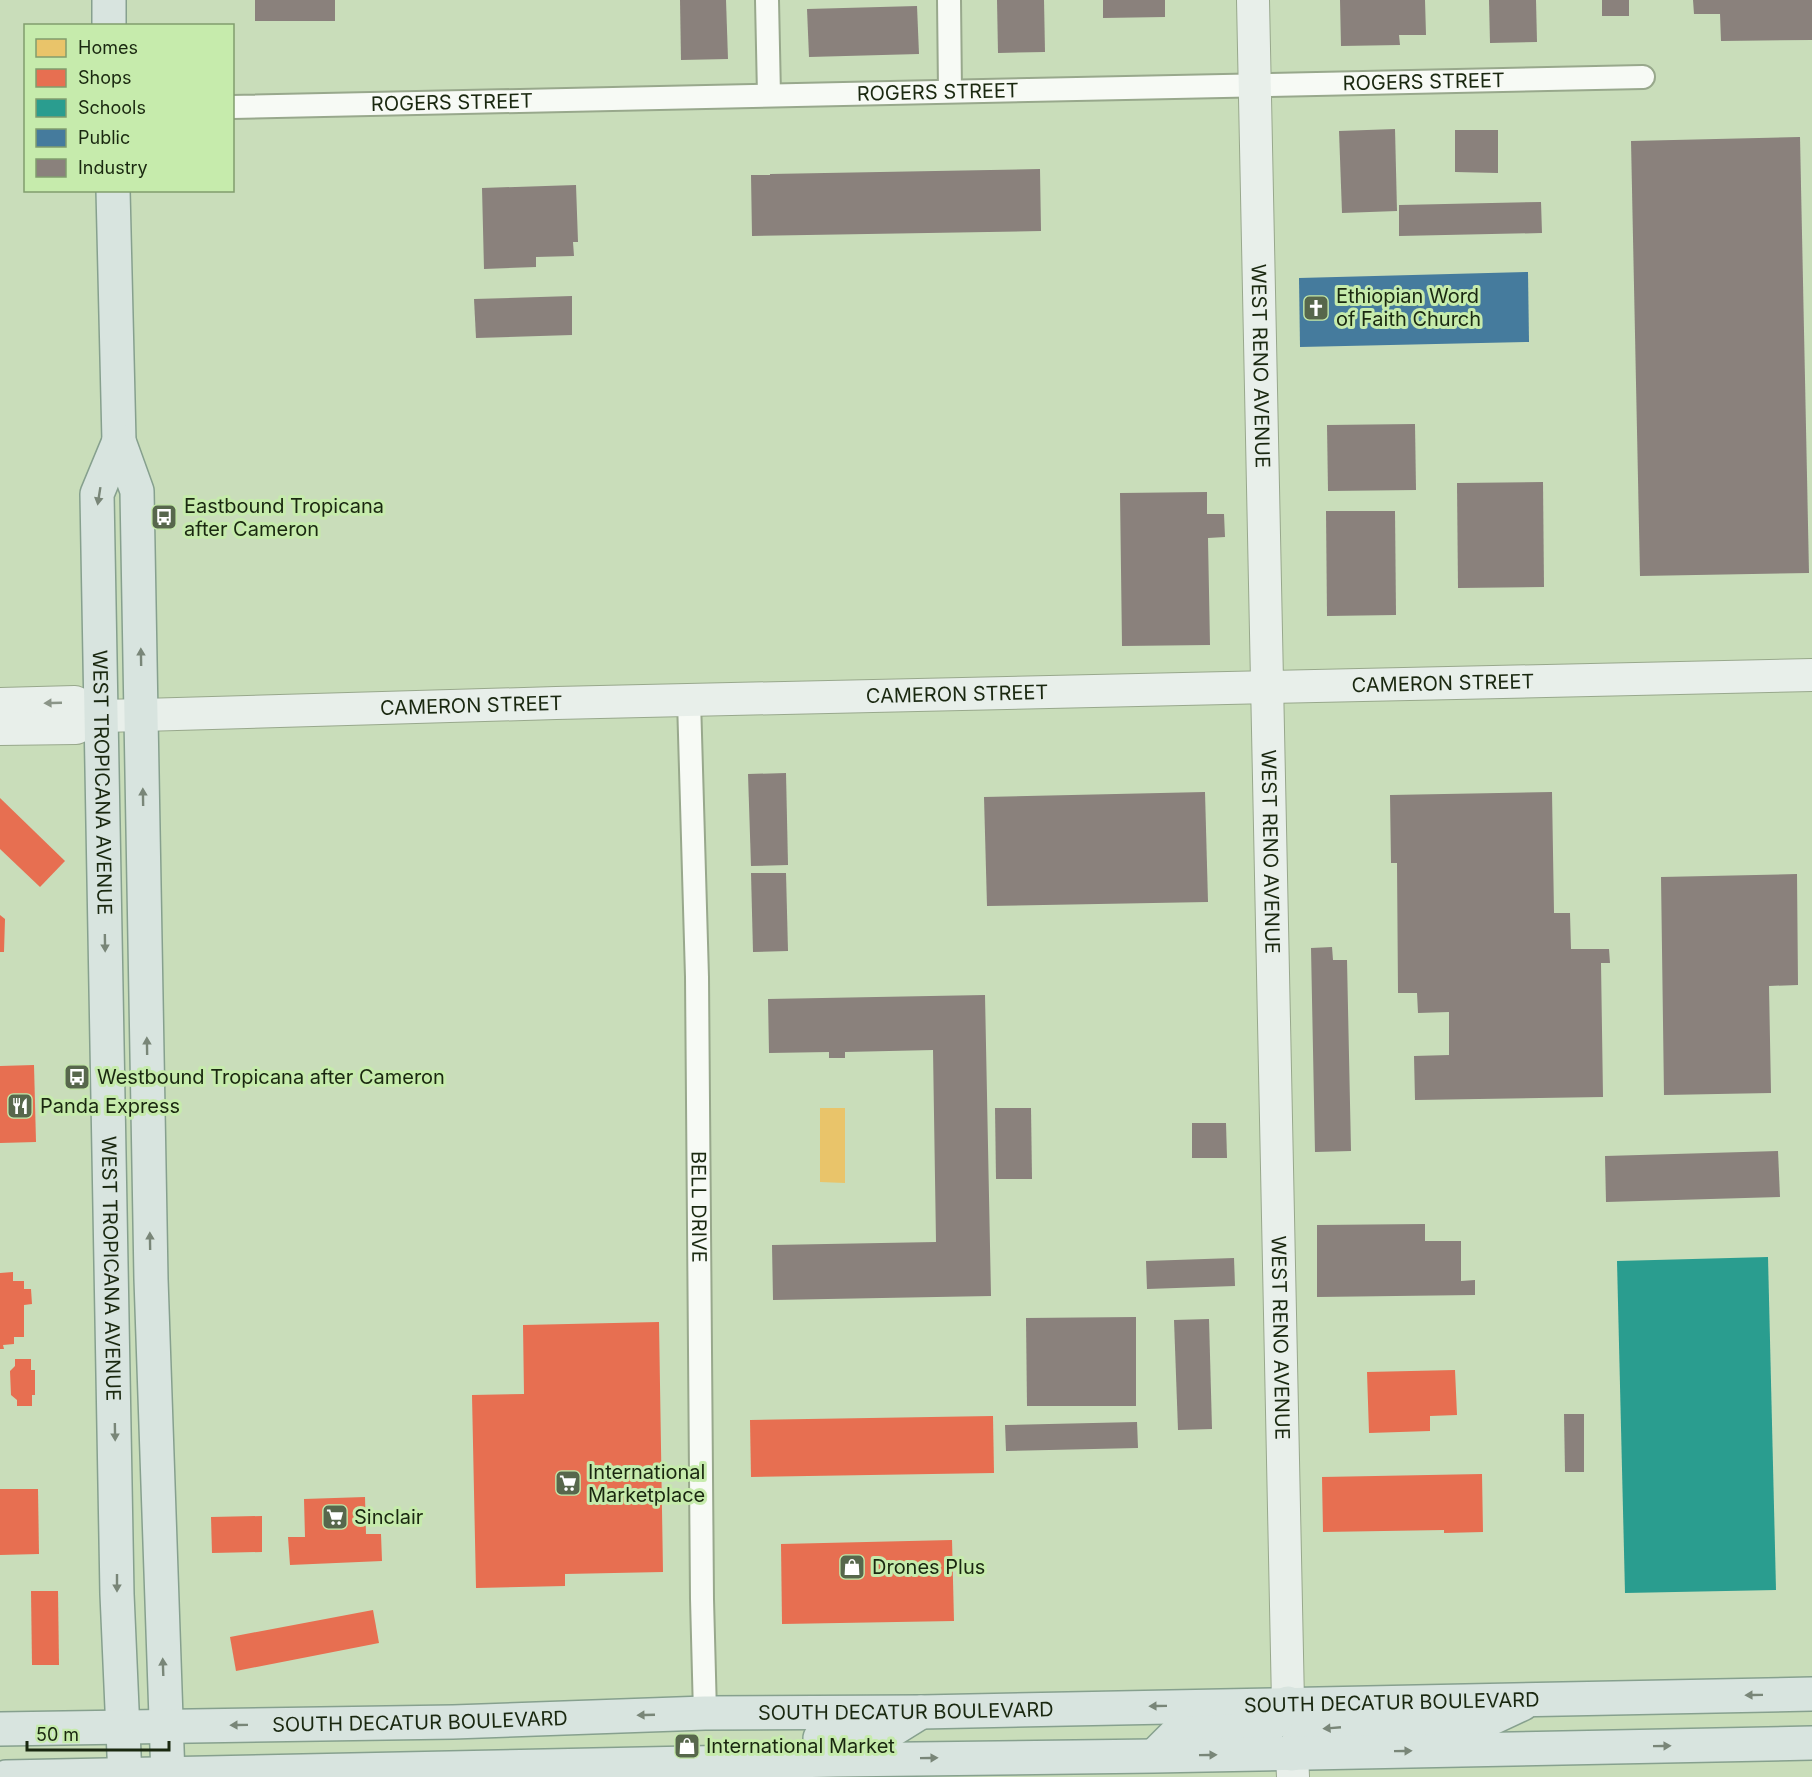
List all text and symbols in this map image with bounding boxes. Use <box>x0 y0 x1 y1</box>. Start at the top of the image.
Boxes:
legend <box>24 24 234 192</box>
text: Homes <box>78 37 138 58</box>
text: Shops <box>78 67 132 88</box>
street label: ROGERS STREET <box>1342 68 1505 95</box>
street label: ROGERS STREET <box>857 78 1019 106</box>
street label: ROGERS STREET <box>371 89 533 116</box>
text: Schools <box>78 97 146 118</box>
text: Public <box>78 127 130 148</box>
text: Industry <box>78 157 148 178</box>
street label: WEST RENO AVENUE <box>1246 264 1275 468</box>
place label: Ethiopian Word of Faith Church <box>1336 284 1481 331</box>
church icon: Ethiopian Word of Faith Church <box>1301 293 1331 323</box>
one-way arrow <box>94 487 103 506</box>
place label: Eastbound Tropicana after Cameron <box>184 494 384 541</box>
bus stop icon: Eastbound Tropicana after Cameron <box>149 502 179 532</box>
one-way arrow <box>136 647 145 666</box>
street label: WEST TROPICANA AVENUE <box>88 650 117 915</box>
street label: CAMERON STREET <box>1351 669 1535 697</box>
street label: CAMERON STREET <box>866 680 1049 708</box>
street label: CAMERON STREET <box>380 691 563 720</box>
one-way arrow <box>43 698 62 707</box>
street label: WEST RENO AVENUE <box>1256 749 1285 954</box>
one-way arrow <box>138 788 148 807</box>
one-way arrow <box>100 933 109 952</box>
one-way arrow <box>142 1037 152 1056</box>
bus stop icon: Westbound Tropicana after Cameron <box>62 1062 92 1092</box>
place label: Westbound Tropicana after Cameron <box>97 1065 445 1089</box>
restaurant icon: Panda Express <box>5 1091 35 1121</box>
place label: Panda Express <box>40 1094 180 1118</box>
street label: WEST TROPICANA AVENUE <box>97 1136 125 1401</box>
street label: BELL DRIVE <box>686 1151 711 1263</box>
one-way arrow <box>145 1232 155 1251</box>
street label: WEST RENO AVENUE <box>1266 1235 1295 1440</box>
one-way arrow <box>110 1422 120 1441</box>
place label: International Marketplace <box>588 1460 705 1507</box>
supermarket icon: International Marketplace <box>553 1468 583 1498</box>
supermarket icon: Sinclair <box>320 1502 350 1532</box>
place label: Sinclair <box>354 1505 424 1529</box>
shop icon: Drones Plus <box>837 1552 867 1582</box>
place label: Drones Plus <box>872 1555 985 1579</box>
one-way arrow <box>112 1573 122 1592</box>
one-way arrow <box>159 1658 168 1677</box>
street label: SOUTH DECATUR BOULEVARD <box>1244 1688 1540 1717</box>
one-way arrow <box>1744 1690 1763 1700</box>
street label: SOUTH DECATUR BOULEVARD <box>758 1697 1054 1725</box>
one-way arrow <box>1149 1702 1168 1711</box>
street label: SOUTH DECATUR BOULEVARD <box>272 1706 568 1737</box>
one-way arrow <box>637 1710 656 1719</box>
scale bar <box>27 1714 170 1752</box>
one-way arrow <box>230 1720 249 1729</box>
one-way arrow <box>1322 1723 1341 1733</box>
text: 50 m <box>36 1724 79 1745</box>
shop icon: International Market <box>672 1731 702 1761</box>
place label: International Market <box>706 1734 895 1758</box>
one-way arrow <box>1653 1742 1672 1751</box>
one-way arrow <box>1394 1746 1413 1756</box>
one-way arrow <box>1199 1751 1218 1760</box>
one-way arrow <box>920 1754 939 1763</box>

